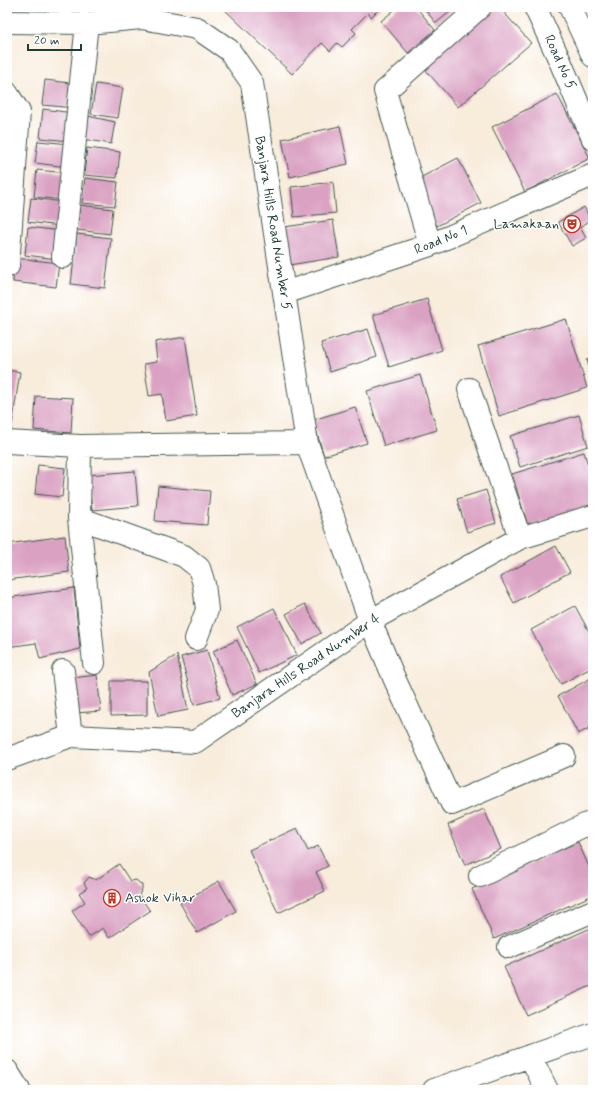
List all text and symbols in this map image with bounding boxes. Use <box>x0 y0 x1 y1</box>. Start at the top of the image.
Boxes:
scale bar <box>28 26 81 52</box>
street label: Road No 5 <box>540 32 580 92</box>
text: 20 m <box>34 33 60 49</box>
street label: Banjara Hills Road Number 5 <box>250 135 296 311</box>
theatre icon: Lamakaan <box>562 214 582 234</box>
place label: Lamakaan <box>493 215 559 233</box>
street label: Road No 1 <box>412 221 470 259</box>
street label: Banjara Hills Road Number 4 <box>228 609 384 723</box>
building icon: Ashok Vihar <box>102 888 122 908</box>
place label: Ashok Vihar <box>125 889 196 907</box>

